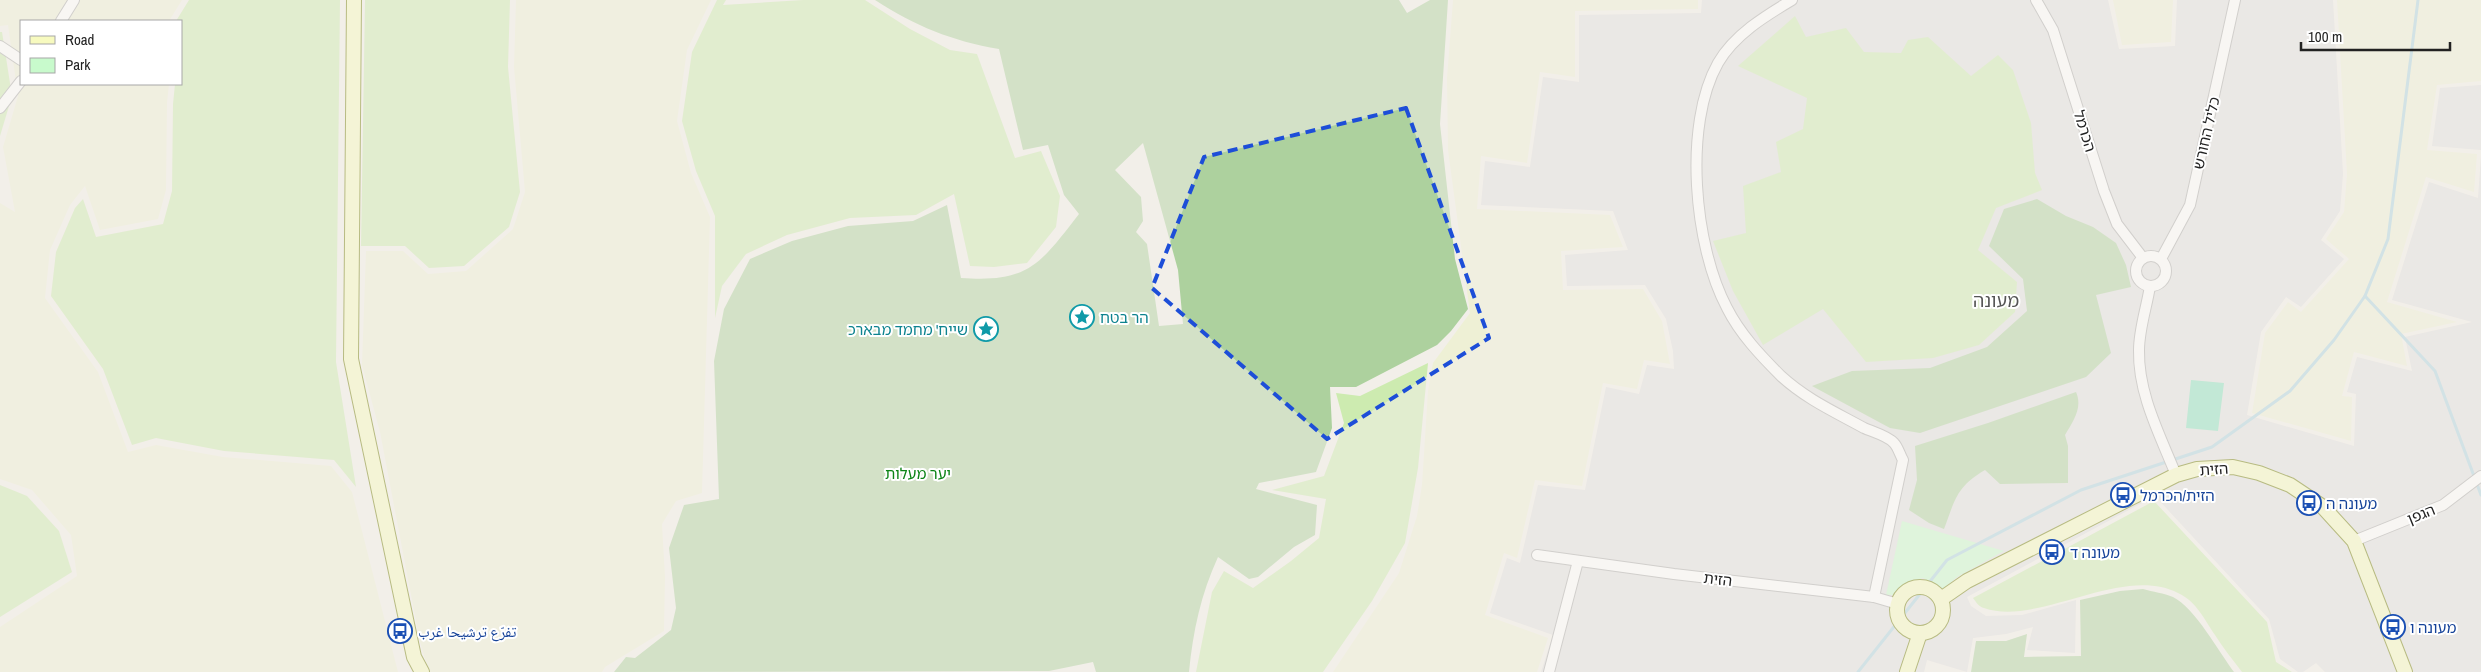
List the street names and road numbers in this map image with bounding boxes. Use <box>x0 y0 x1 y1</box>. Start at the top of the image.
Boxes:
street label: כליל החורש <box>2187 94 2225 171</box>
street label: הכרמל <box>2069 108 2101 154</box>
street label: הזית <box>2199 458 2229 480</box>
street label: הגפן <box>2404 499 2438 529</box>
street label: הזית <box>1702 567 1734 591</box>

